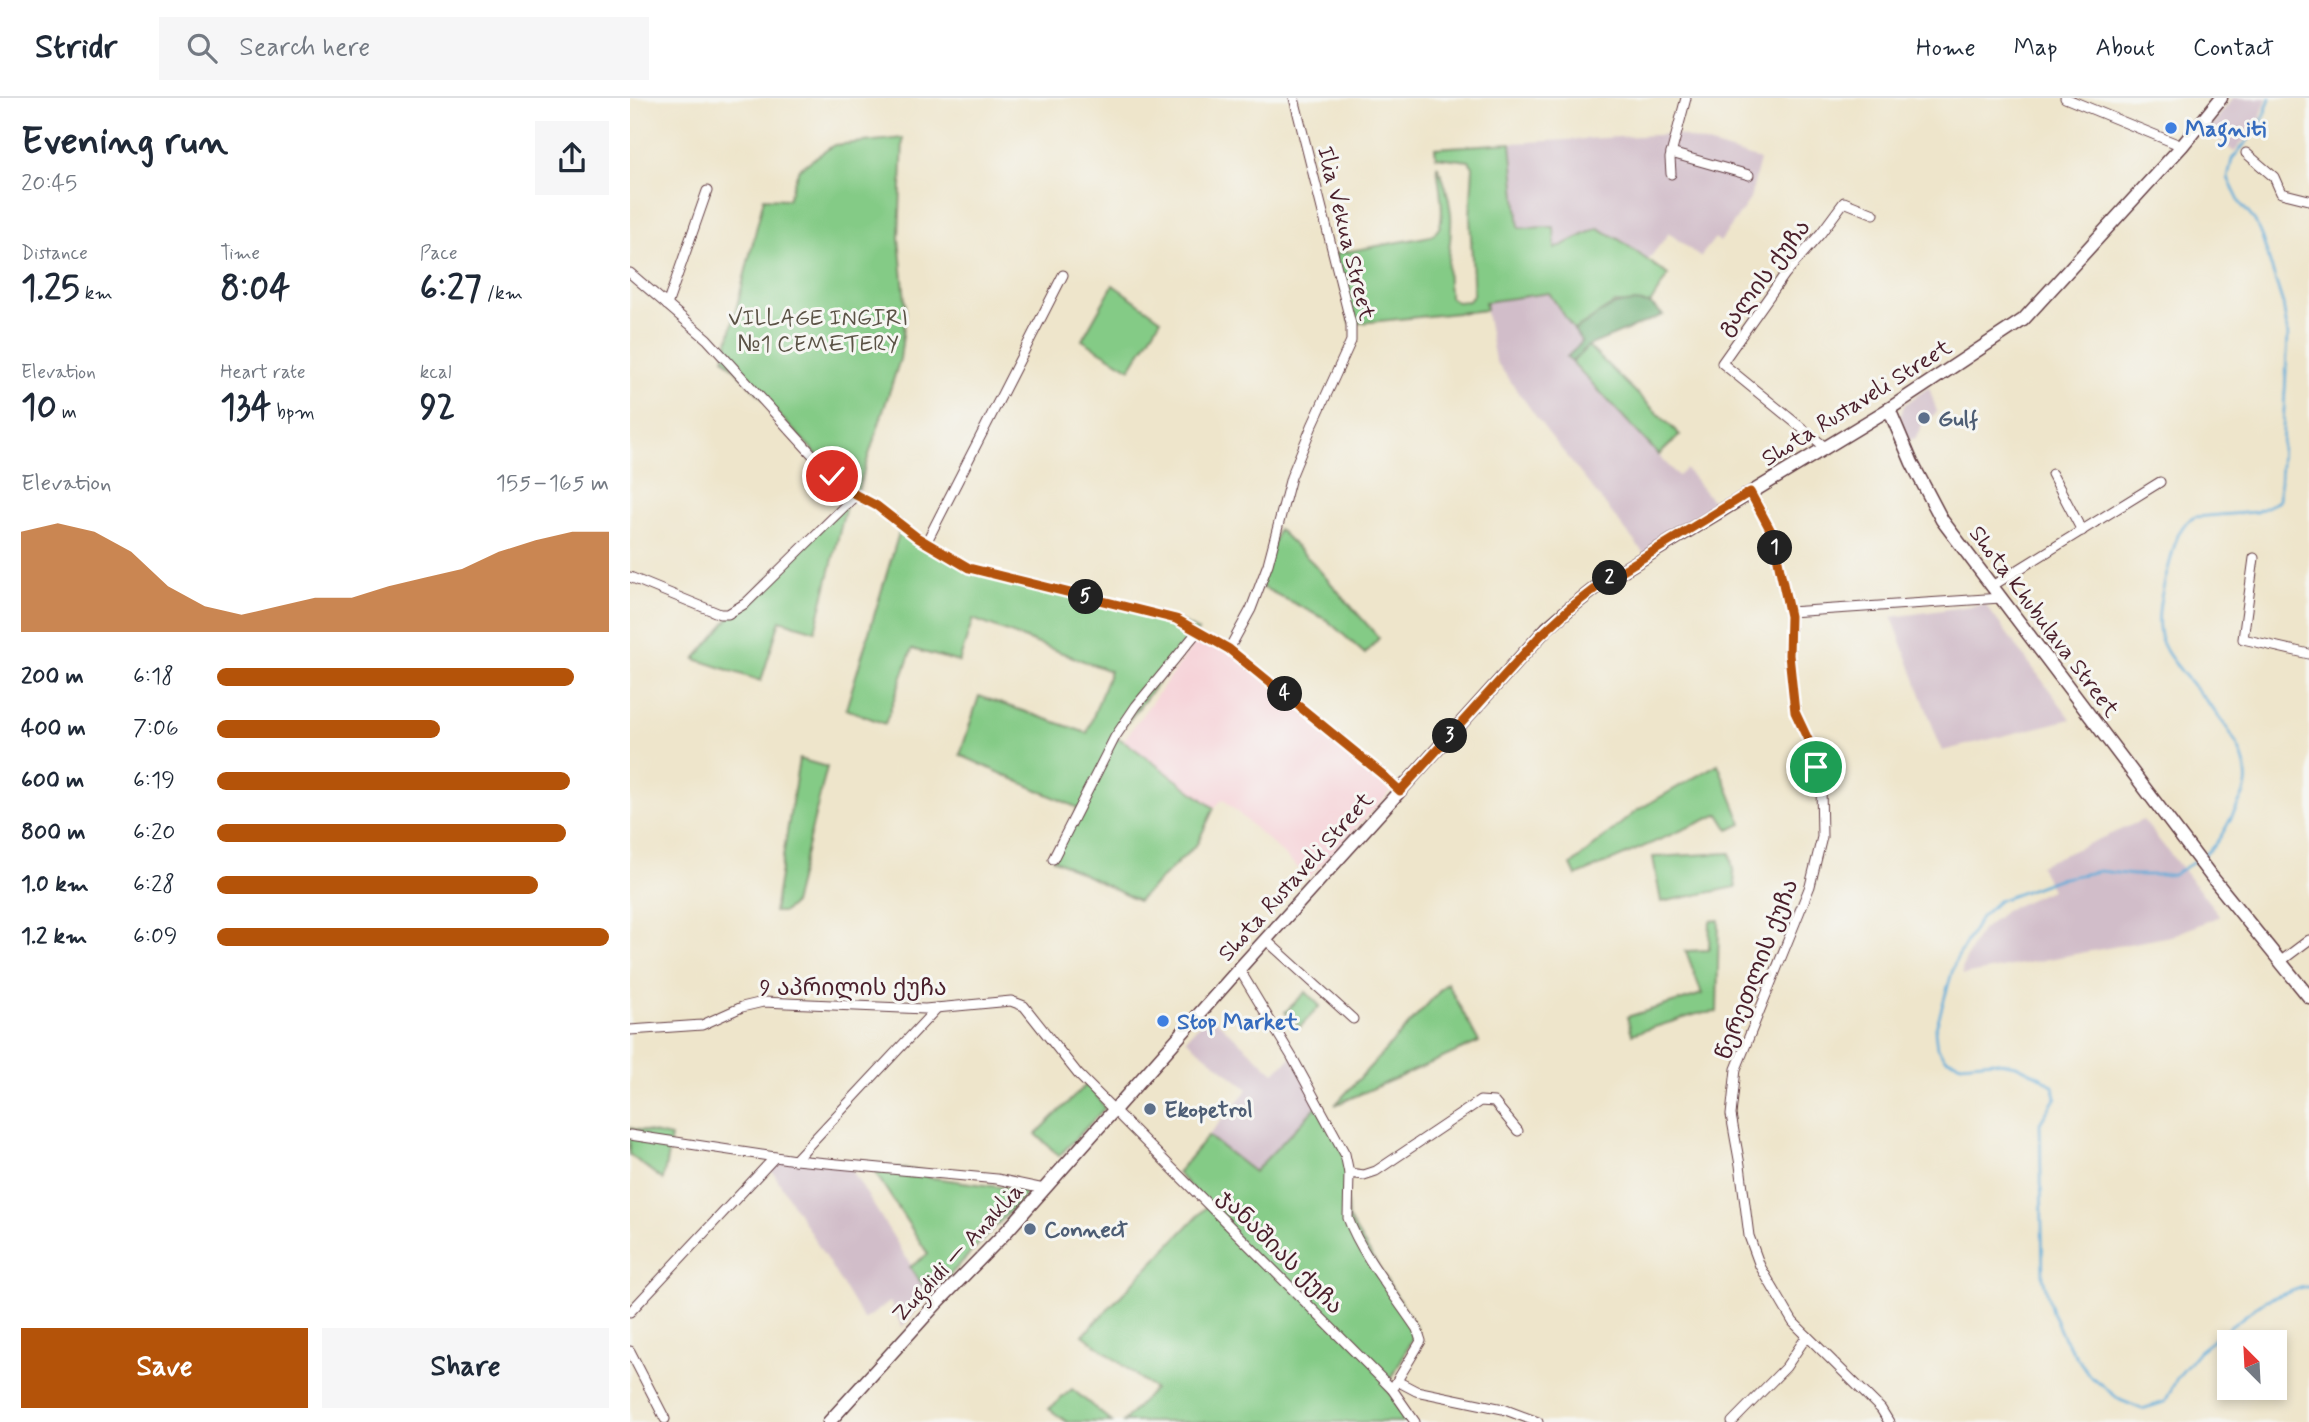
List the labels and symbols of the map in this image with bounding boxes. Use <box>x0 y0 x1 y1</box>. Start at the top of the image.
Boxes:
place label: Magniti <box>2185 115 2266 148</box>
marker: Magniti <box>2163 120 2179 136</box>
street label: Ilia Vekua Street <box>1309 143 1381 324</box>
street label: გალის ქუჩა <box>1711 214 1818 342</box>
park label: VILLAGE INGIRI №1 CEMETERY <box>728 304 908 360</box>
street label: Shota Rustaveli Street <box>1756 333 1958 474</box>
place label: Gulf <box>1938 405 1978 435</box>
marker: Gulf <box>1916 410 1932 426</box>
pin <box>802 446 862 506</box>
street label: Shota Khubulava Street <box>1961 520 2126 725</box>
pin: 1 <box>1758 531 1792 566</box>
pin: 2 <box>1592 560 1628 596</box>
pin: 5 <box>1068 580 1104 614</box>
pin: 4 <box>1268 676 1302 712</box>
pin: 3 <box>1432 718 1468 754</box>
pin <box>1786 737 1846 797</box>
street label: Shota Rustaveli Street <box>1212 786 1381 969</box>
street label: წერეთლის ქუჩა <box>1710 875 1806 1064</box>
street label: 9 აპრილის ქუჩა <box>759 974 947 1004</box>
place label: Stop Market <box>1177 1008 1299 1038</box>
marker: Stop Market <box>1155 1013 1171 1029</box>
place label: Ekopetrol <box>1164 1096 1253 1126</box>
marker: Ekopetrol <box>1142 1101 1158 1117</box>
street label: Zugdidi — Anaklia <box>886 1177 1032 1331</box>
street label: ჯანაშიას ქუჩა <box>1210 1183 1349 1322</box>
place label: Connect <box>1044 1216 1129 1246</box>
marker: Connect <box>1022 1221 1038 1237</box>
north arrow <box>2217 1330 2287 1400</box>

